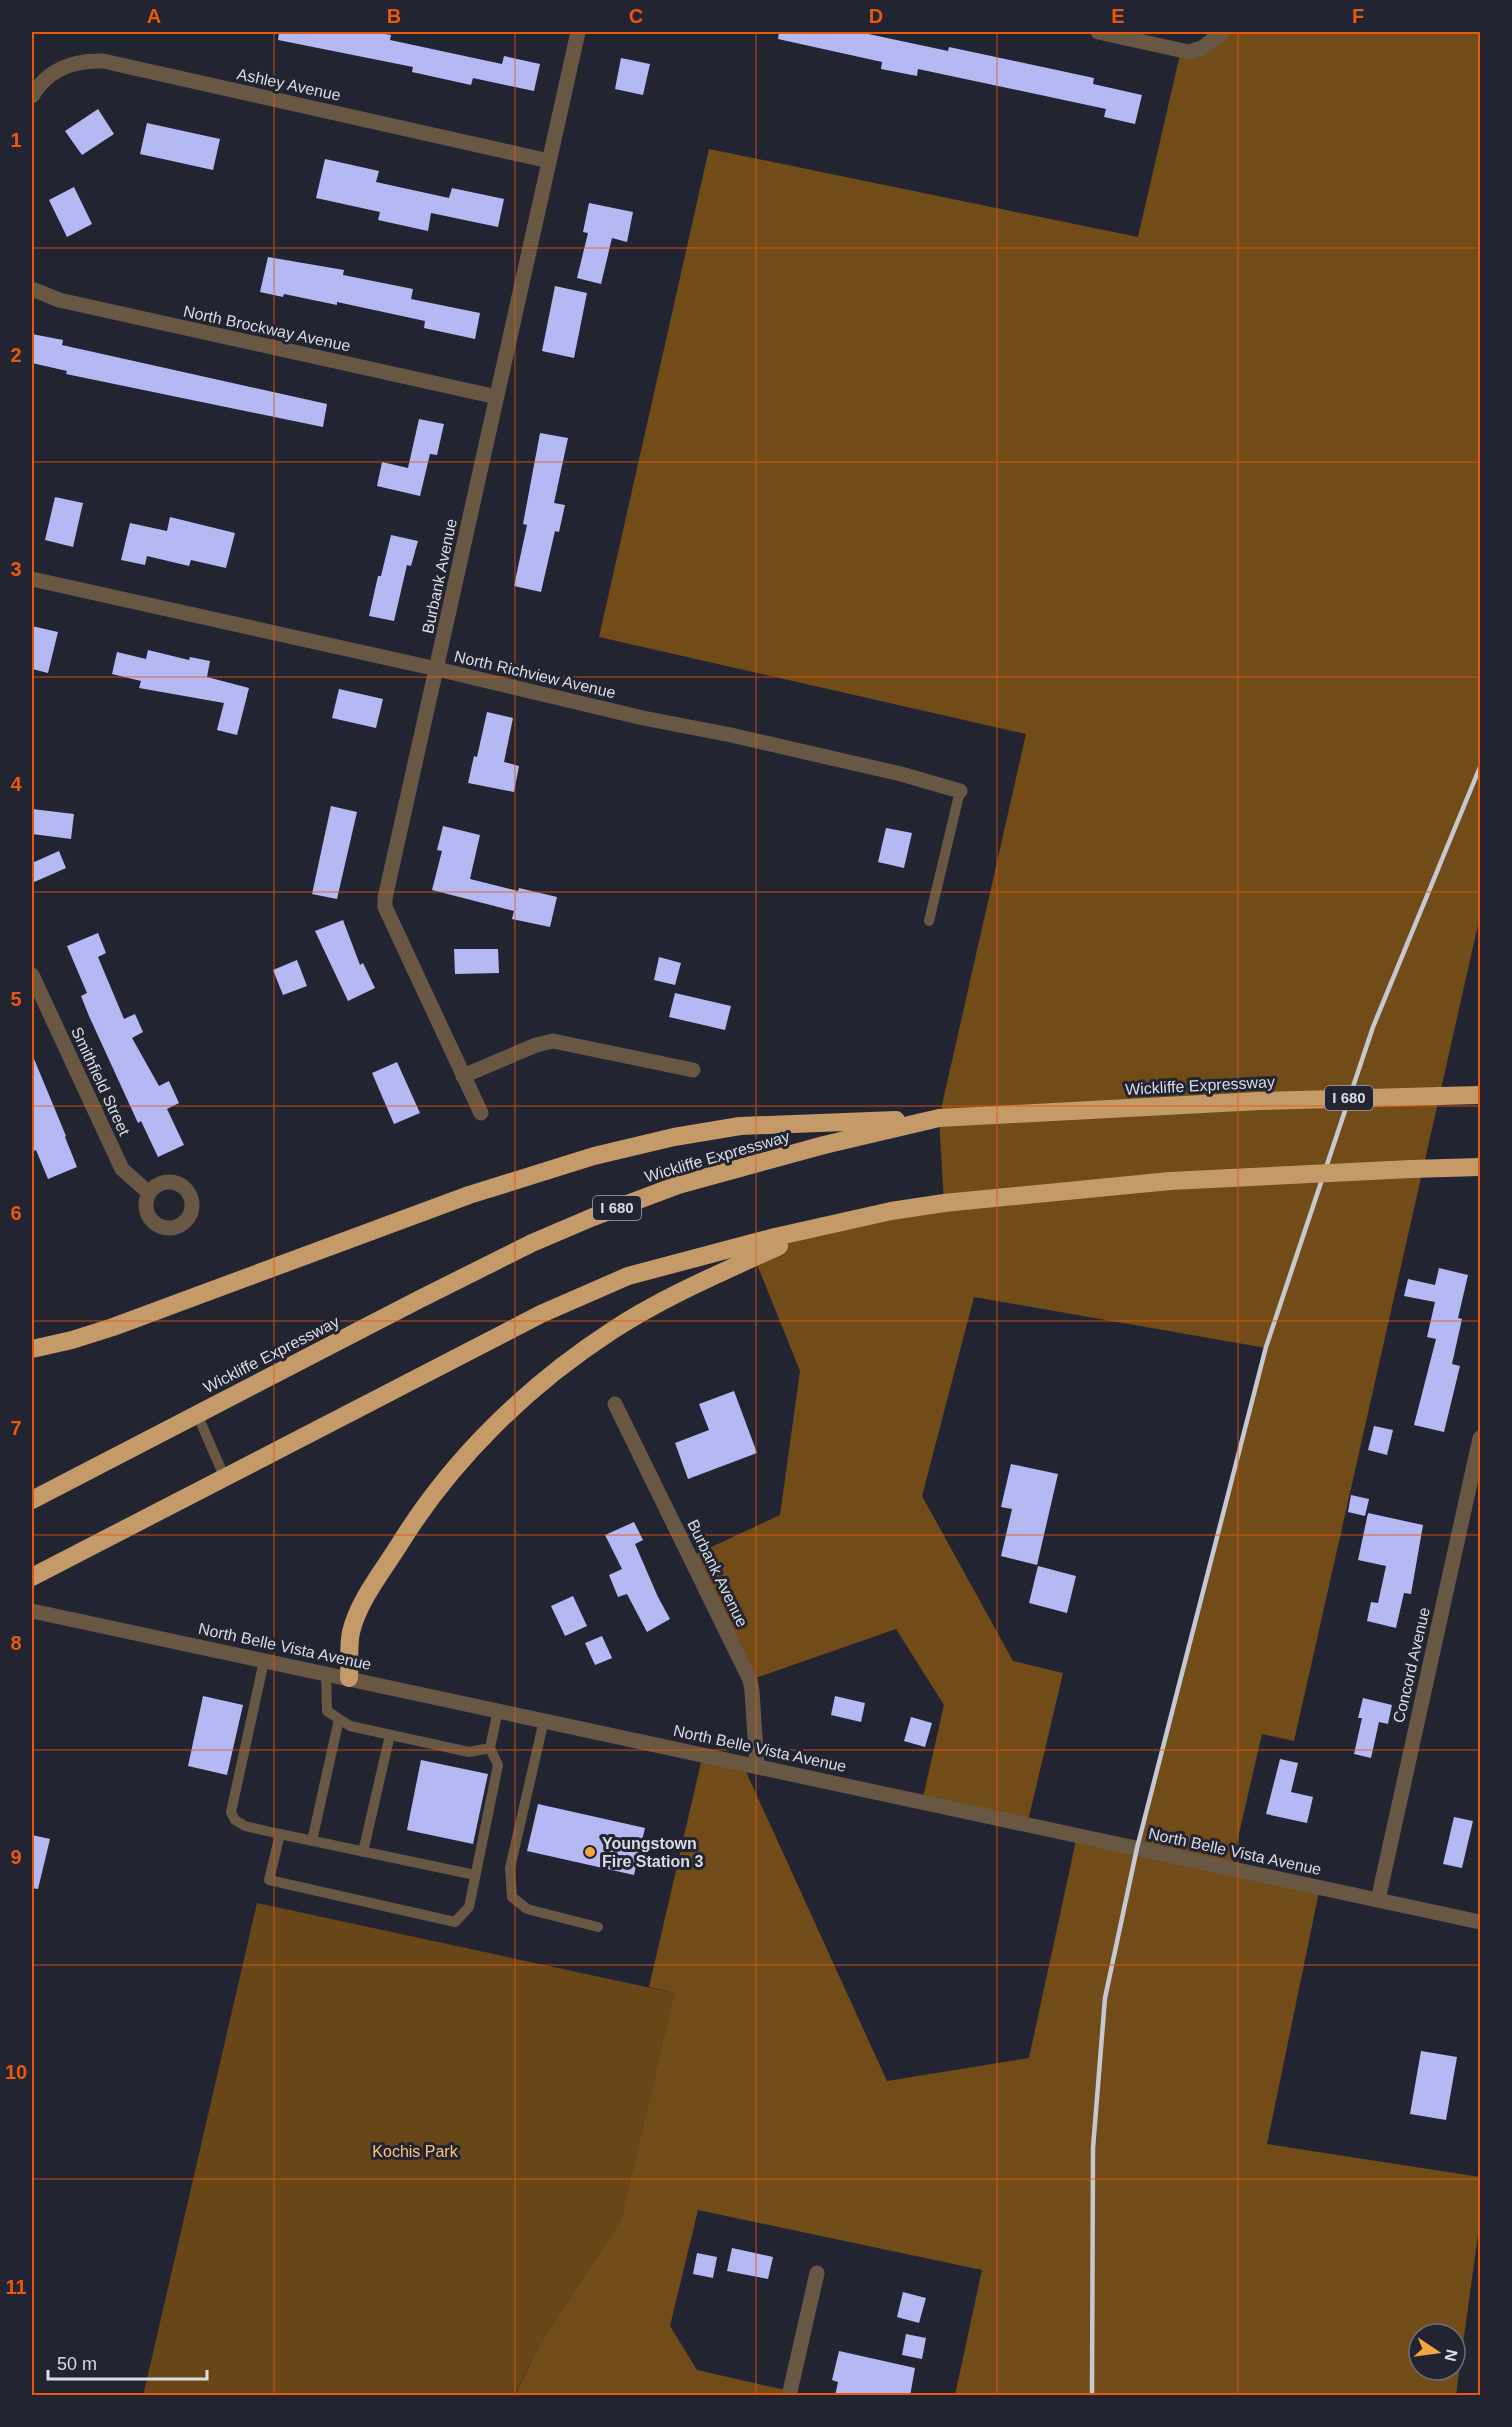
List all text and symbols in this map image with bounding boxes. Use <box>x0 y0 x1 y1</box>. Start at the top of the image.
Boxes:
text: A <box>147 5 161 27</box>
text: B <box>387 5 401 27</box>
text: C <box>629 5 643 27</box>
text: D <box>869 5 883 27</box>
text: E <box>1111 5 1125 27</box>
text: F <box>1352 5 1364 27</box>
street label: Ashley Avenue <box>236 65 342 104</box>
text: 1 <box>10 129 22 151</box>
street label: North Brockway Avenue <box>182 302 352 355</box>
text: 2 <box>10 344 22 366</box>
street label: Burbank Avenue <box>419 517 460 635</box>
text: 3 <box>10 558 22 580</box>
street label: North Richview Avenue <box>453 648 617 701</box>
text: 4 <box>10 773 22 795</box>
text: 5 <box>10 988 22 1010</box>
street label: Smithfield Street <box>68 1024 133 1138</box>
street label: Wickliffe Expressway <box>1125 1073 1275 1098</box>
road number: I 680 <box>1325 1086 1373 1110</box>
street label: Wickliffe Expressway <box>643 1128 792 1185</box>
road number: I 680 <box>593 1196 641 1220</box>
text: 6 <box>10 1202 22 1224</box>
street label: Wickliffe Expressway <box>201 1313 342 1396</box>
text: 7 <box>10 1417 22 1439</box>
street label: Burbank Avenue <box>684 1517 751 1630</box>
street label: Concord Avenue <box>1390 1606 1433 1725</box>
street label: North Belle Vista Avenue <box>197 1620 373 1673</box>
text: 8 <box>10 1632 22 1654</box>
street label: North Belle Vista Avenue <box>672 1722 848 1775</box>
street label: North Belle Vista Avenue <box>1147 1825 1323 1878</box>
place label: Youngstown Fire Station 3 <box>602 1835 703 1870</box>
marker: Youngstown Fire Station 3 <box>583 1845 597 1859</box>
text: 9 <box>10 1846 22 1868</box>
text: 10 <box>5 2061 27 2083</box>
park label: Kochis Park <box>372 2143 459 2160</box>
text: 11 <box>5 2276 27 2298</box>
north arrow <box>1407 2322 1467 2382</box>
scale bar <box>48 2343 207 2381</box>
text: N <box>1442 2348 1461 2363</box>
text: 50 m <box>57 2354 97 2374</box>

